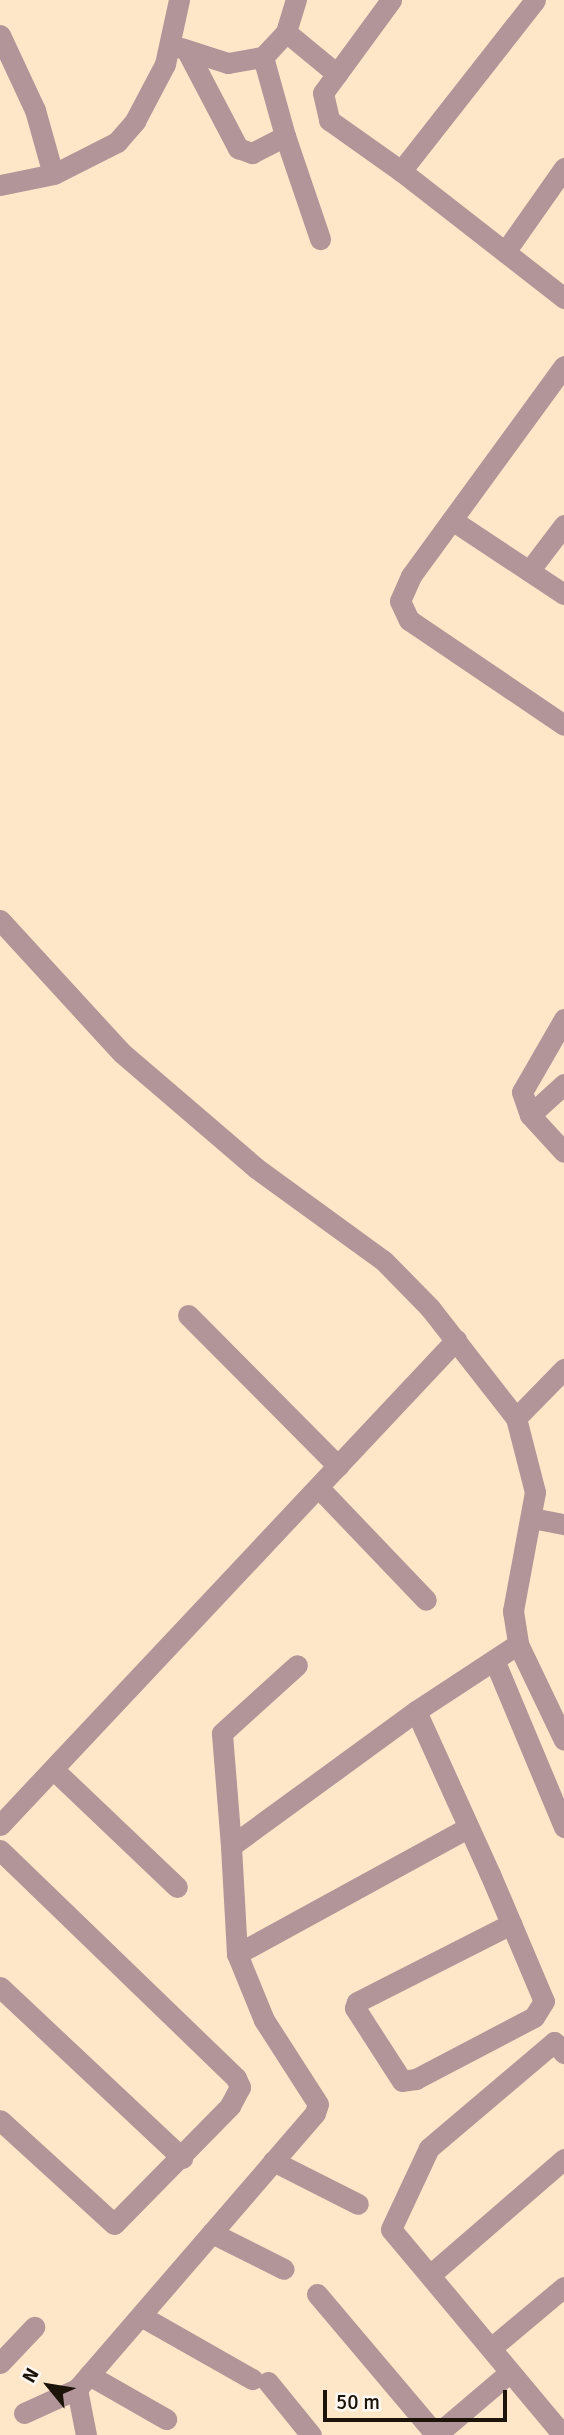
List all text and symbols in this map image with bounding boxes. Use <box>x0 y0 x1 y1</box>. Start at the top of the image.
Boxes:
north arrow <box>14 2351 84 2421</box>
text: N <box>17 2364 45 2387</box>
scale bar <box>326 2376 510 2420</box>
text: 50 m <box>336 2389 380 2415</box>

